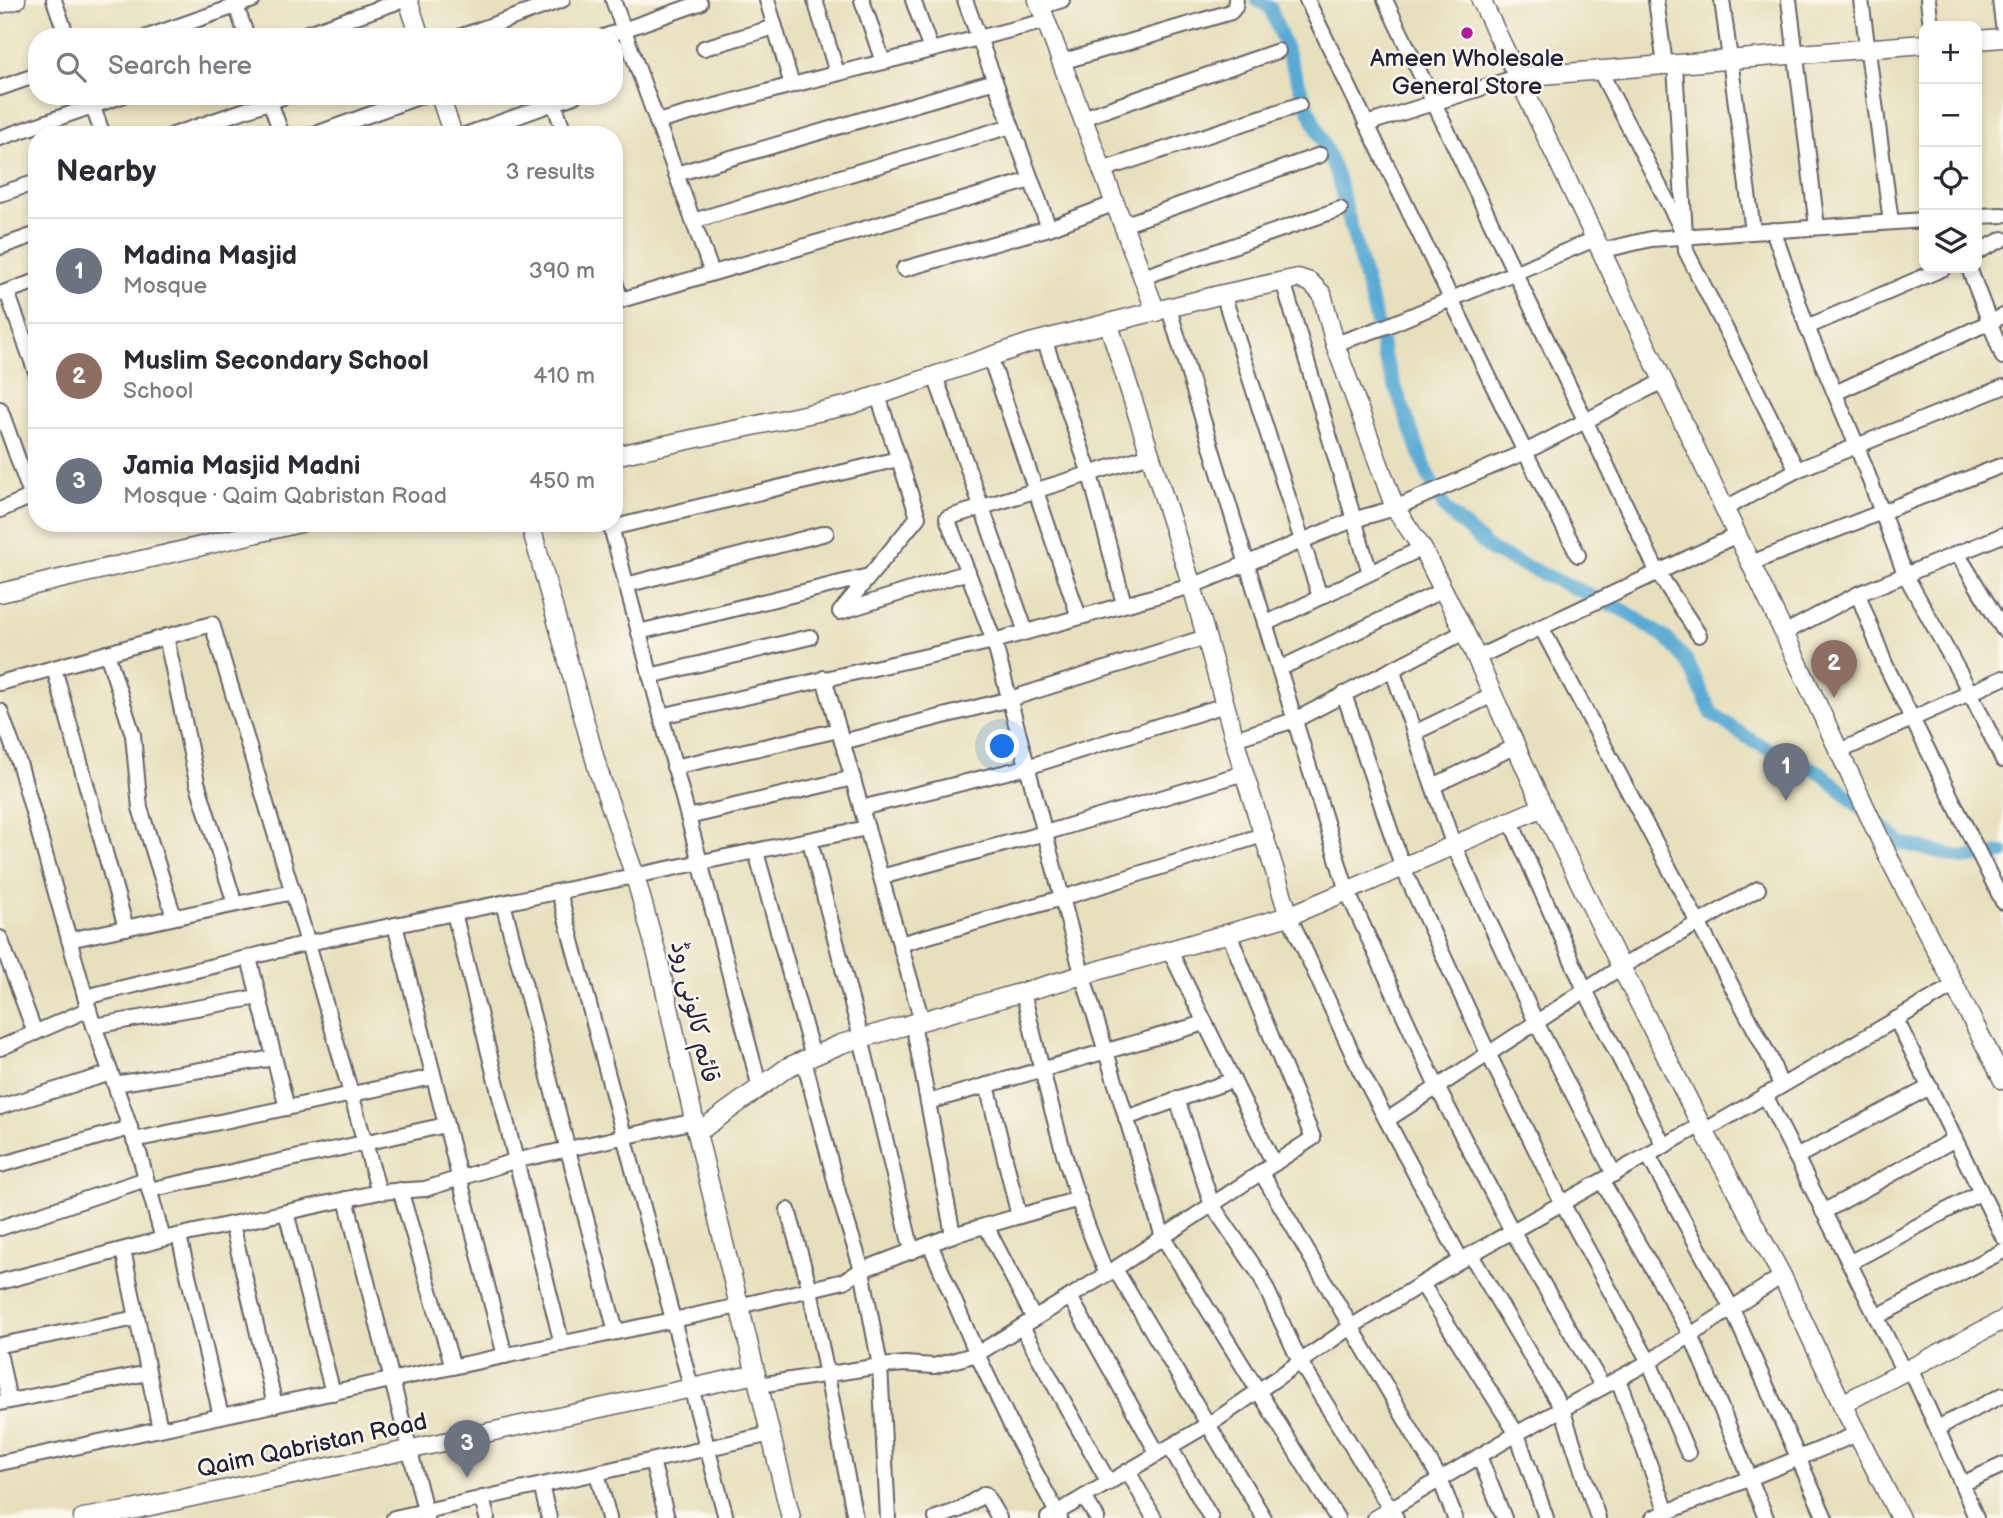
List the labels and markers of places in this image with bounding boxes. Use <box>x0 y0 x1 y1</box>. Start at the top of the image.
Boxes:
marker: Ameen Wholesale General Store <box>1459 25 1475 41</box>
place label: Ameen Wholesale General Store <box>1370 44 1564 101</box>
pin: 2 <box>1811 640 1857 698</box>
pin: 1 <box>1763 743 1809 801</box>
pin: 3 <box>444 1420 490 1478</box>

